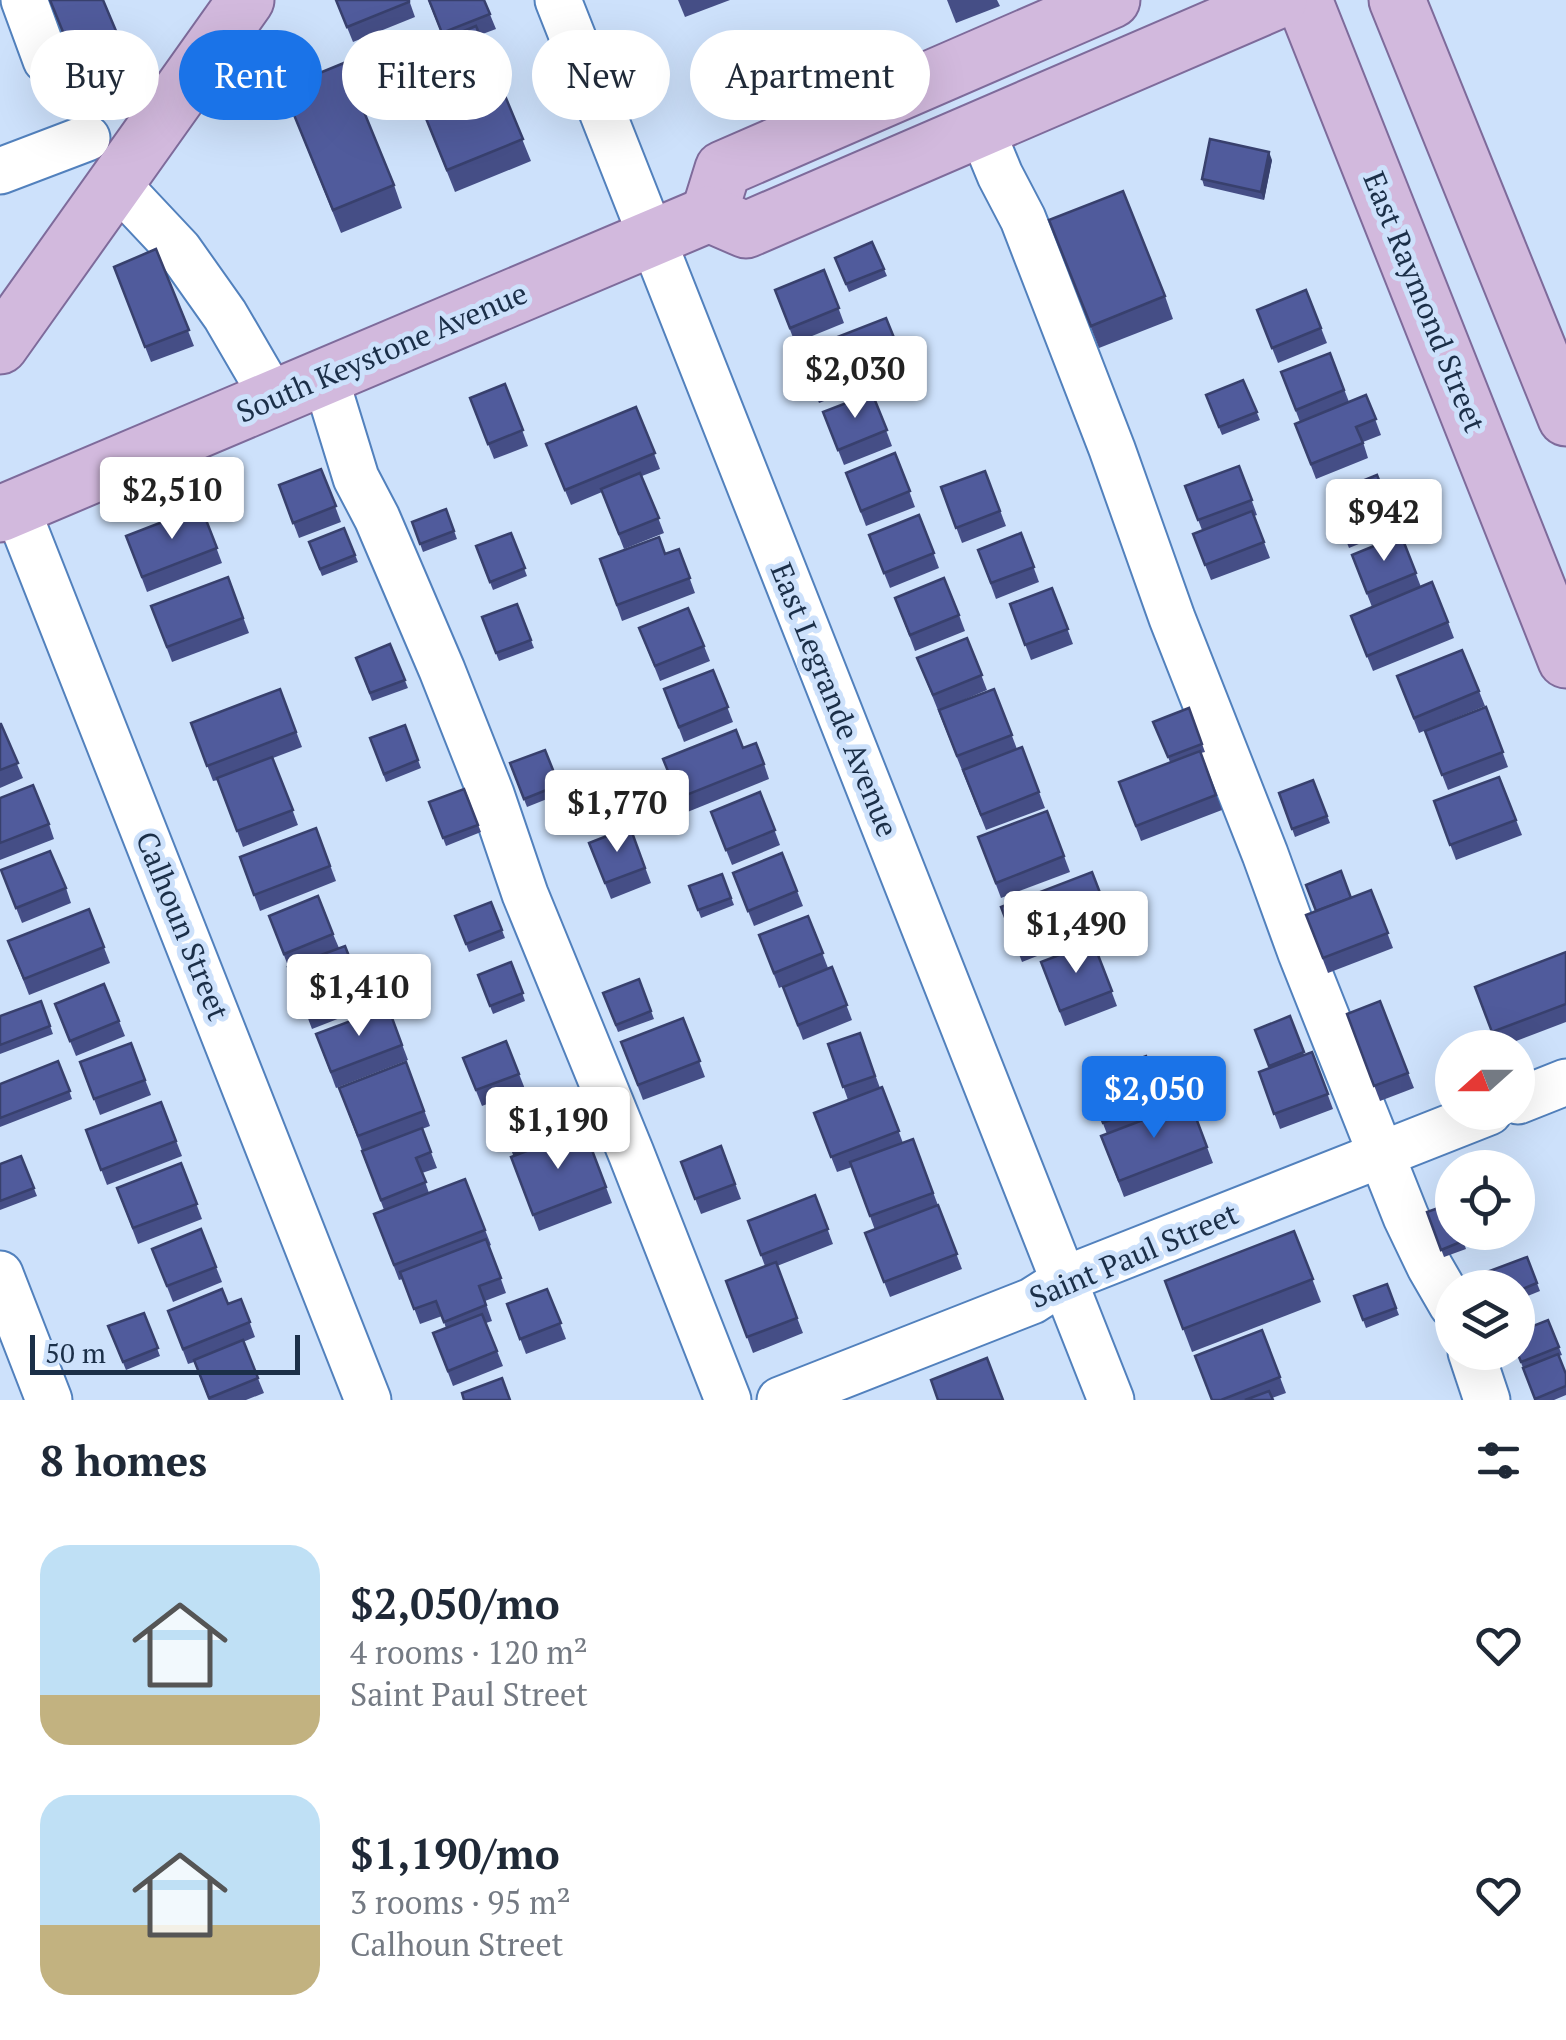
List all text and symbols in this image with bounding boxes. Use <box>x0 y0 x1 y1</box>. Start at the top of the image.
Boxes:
chip: Buy <box>30 30 159 120</box>
chip: Rent <box>179 30 322 120</box>
chip: Filters <box>342 30 512 120</box>
chip: New <box>532 30 670 120</box>
chip: Apartment <box>690 30 930 120</box>
street label: East Raymond Street <box>1354 165 1495 438</box>
street label: South Keystone Avenue <box>230 273 533 431</box>
pin: $2,030 <box>774 336 936 421</box>
text: $2,030 <box>805 347 905 389</box>
pin: $2,510 <box>91 457 253 542</box>
text: $2,510 <box>122 468 222 510</box>
pin: $942 <box>1325 479 1443 564</box>
text: $942 <box>1348 490 1420 532</box>
street label: East Legrande Avenue <box>762 557 908 843</box>
pin: $1,770 <box>536 770 698 855</box>
text: $1,770 <box>567 781 667 823</box>
street label: Calhoun Street <box>127 825 239 1026</box>
pin: $1,490 <box>995 891 1157 976</box>
text: $1,490 <box>1026 902 1126 944</box>
pin: $1,410 <box>278 954 440 1039</box>
text: $1,410 <box>309 965 409 1007</box>
north arrow <box>1435 1030 1535 1130</box>
map controls <box>1435 1030 1535 1370</box>
pin: $2,050 <box>1073 1056 1235 1141</box>
text: $2,050 <box>1104 1067 1204 1109</box>
pin: $1,190 <box>477 1087 639 1172</box>
text: $1,190 <box>508 1098 608 1140</box>
button: locate <box>1435 1150 1535 1250</box>
street label: Saint Paul Street <box>1023 1193 1244 1317</box>
button: layers <box>1435 1270 1535 1370</box>
scale bar <box>30 1330 300 1374</box>
text: 50 m <box>45 1334 106 1371</box>
text: 8 homes <box>40 1432 207 1488</box>
icon: filters <box>1471 1433 1526 1488</box>
text: $2,050/mo <box>350 1575 560 1631</box>
icon: home <box>120 1585 240 1705</box>
icon: heart <box>1471 1618 1526 1673</box>
text: 4 rooms · 120 m² <box>350 1631 588 1673</box>
text: Saint Paul Street <box>350 1673 588 1715</box>
text: $1,190/mo <box>350 1825 560 1881</box>
icon: home <box>120 1835 240 1955</box>
icon: heart <box>1471 1868 1526 1923</box>
text: 3 rooms · 95 m² <box>350 1881 571 1923</box>
text: Calhoun Street <box>350 1923 563 1965</box>

